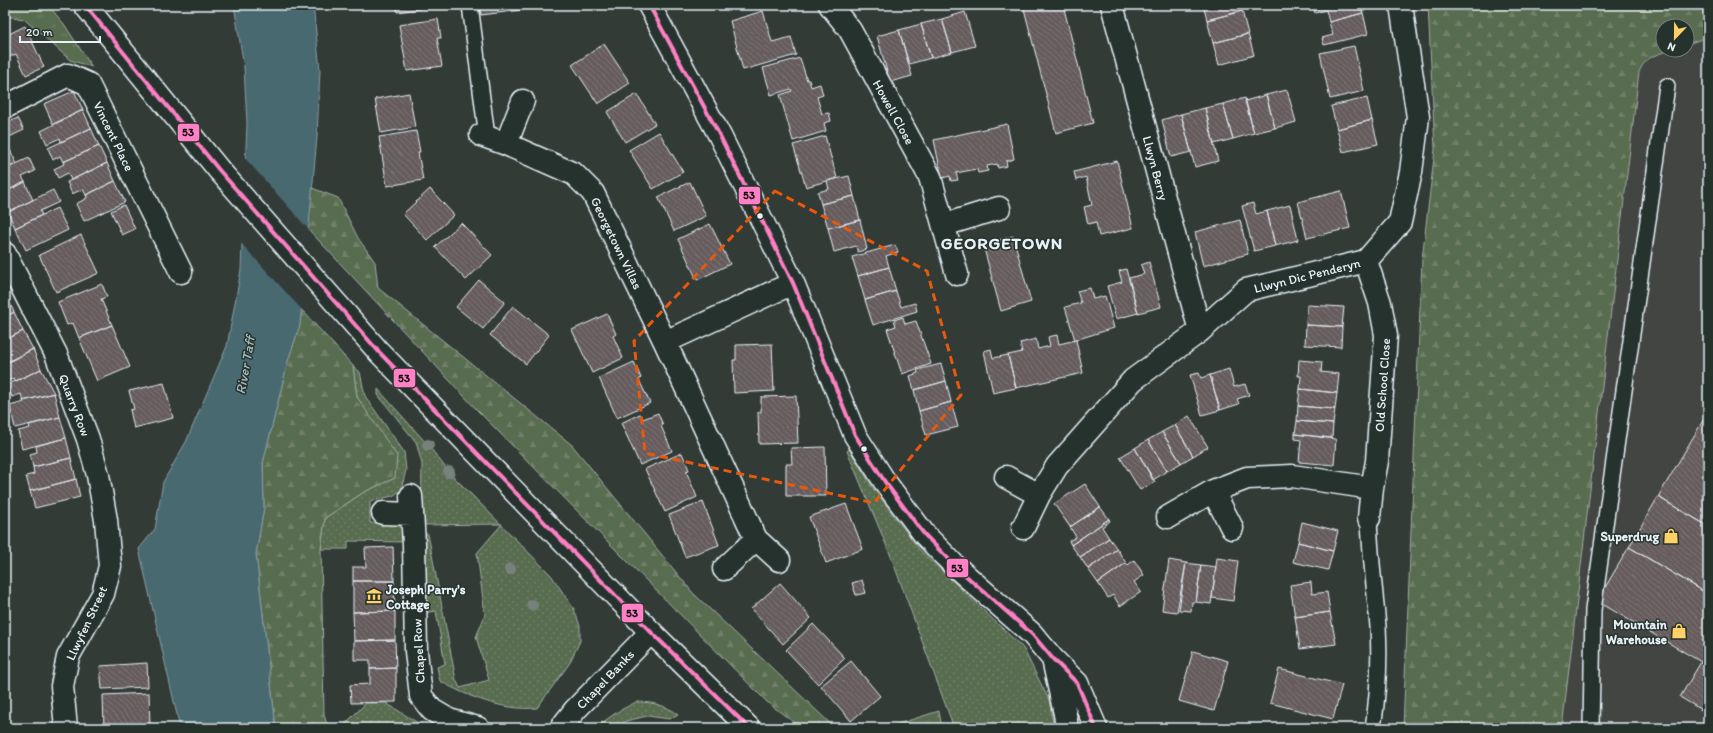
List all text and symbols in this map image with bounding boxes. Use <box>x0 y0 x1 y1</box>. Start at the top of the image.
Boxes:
scale bar <box>20 18 100 44</box>
north arrow <box>1655 18 1695 58</box>
text: 20 m <box>26 25 53 39</box>
text: N <box>1666 39 1677 54</box>
street label: Howell Close <box>870 77 917 147</box>
street label: Vincent Place <box>90 99 137 174</box>
line badge: 53 <box>177 123 200 142</box>
text: 53 <box>182 126 194 139</box>
street label: Llwyn Berry <box>1140 134 1171 202</box>
line badge: 53 <box>738 186 761 205</box>
text: 53 <box>743 189 755 202</box>
street label: Georgetown Villas <box>588 195 646 292</box>
unlabelled marker <box>755 211 765 221</box>
district label: GEORGETOWN <box>941 233 1063 253</box>
street label: Llwyn Dic Penderyn <box>1252 255 1362 296</box>
water label: River Taff <box>232 332 259 396</box>
street label: Old School Close <box>1372 338 1393 432</box>
line badge: 53 <box>393 368 416 388</box>
street label: Quarry Row <box>56 372 93 439</box>
text: 53 <box>398 372 410 385</box>
unlabelled marker <box>859 444 869 454</box>
shop icon: Superdrug <box>1662 527 1680 545</box>
place label: Superdrug <box>1600 529 1659 545</box>
line badge: 53 <box>946 558 969 578</box>
text: 53 <box>951 562 963 575</box>
place label: Joseph Parry's Cottage <box>385 582 466 613</box>
street label: Llwyfen Street <box>63 583 110 663</box>
museum icon: Joseph Parry's Cottage <box>365 587 383 605</box>
line badge: 53 <box>621 603 644 623</box>
text: 53 <box>626 607 638 620</box>
place label: Mountain Warehouse <box>1606 617 1668 647</box>
street label: Chapel Row <box>409 618 428 684</box>
shop icon: Mountain Warehouse <box>1670 622 1688 640</box>
street label: Chapel Banks <box>573 647 637 712</box>

